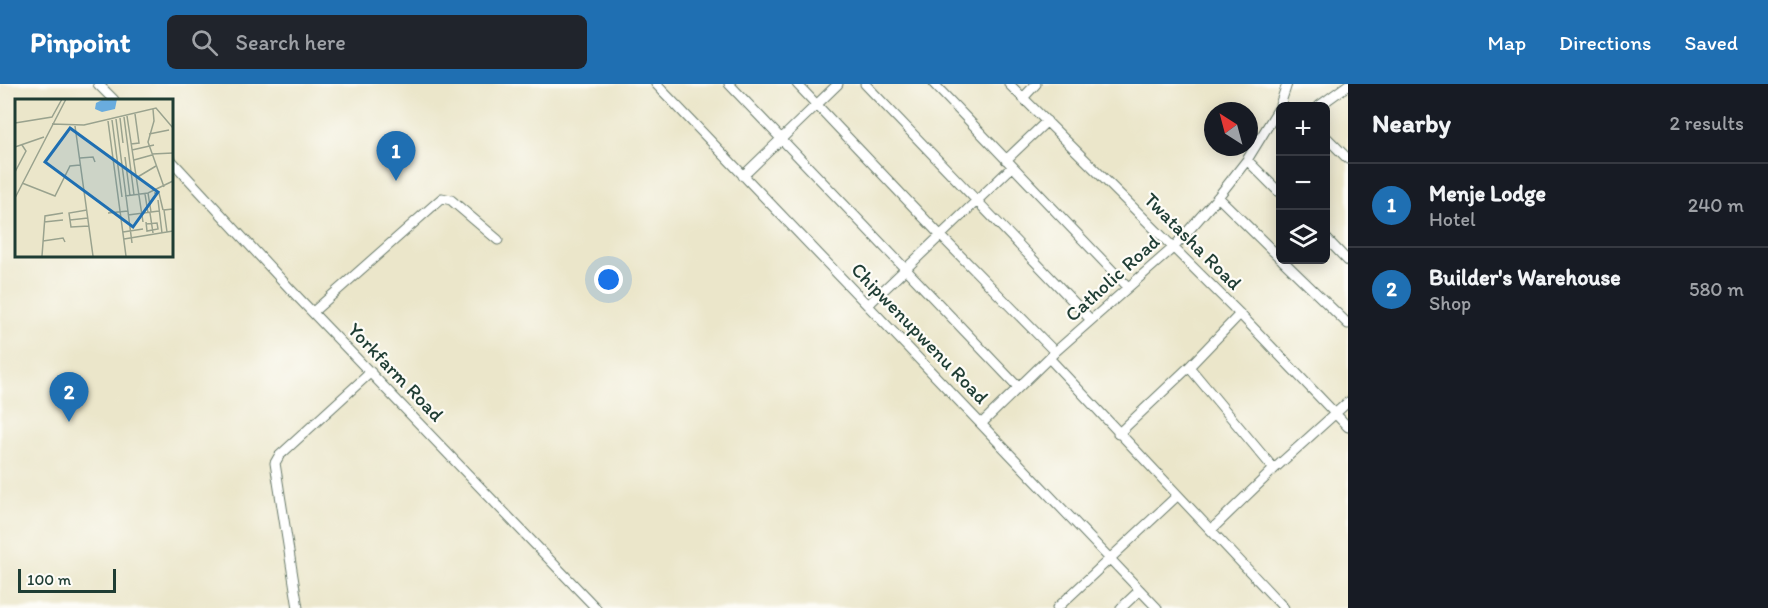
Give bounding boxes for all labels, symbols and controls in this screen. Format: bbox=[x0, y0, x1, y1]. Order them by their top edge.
search box bbox=[167, 15, 587, 69]
text: Pinpoint bbox=[30, 25, 131, 59]
icon: search bbox=[188, 26, 221, 59]
text: Search here bbox=[236, 29, 346, 56]
text: Map bbox=[1488, 30, 1526, 55]
text: Directions bbox=[1559, 30, 1651, 55]
text: Saved bbox=[1684, 30, 1738, 55]
inset map bbox=[15, 99, 172, 256]
north arrow bbox=[1204, 102, 1258, 156]
map controls bbox=[1276, 102, 1330, 264]
button: + bbox=[1276, 102, 1330, 156]
text: Nearby bbox=[1372, 107, 1451, 139]
text: 2 results bbox=[1670, 111, 1744, 135]
pin: 1 bbox=[376, 132, 416, 181]
button: − bbox=[1276, 156, 1330, 210]
text: Menje Lodge bbox=[1429, 180, 1546, 207]
street label: Twatasha Road bbox=[1139, 187, 1247, 295]
text: 1 bbox=[1387, 193, 1396, 217]
text: 240 m bbox=[1688, 193, 1744, 217]
text: Hotel bbox=[1429, 207, 1476, 231]
button: layers bbox=[1276, 210, 1330, 264]
street label: Catholic Road bbox=[1060, 229, 1164, 327]
street label: Chipwenupwenu Road bbox=[846, 257, 994, 409]
text: Builder's Warehouse bbox=[1429, 264, 1621, 291]
your location bbox=[594, 265, 623, 294]
text: 2 bbox=[1386, 277, 1397, 301]
text: 580 m bbox=[1689, 277, 1744, 301]
text: Shop bbox=[1429, 291, 1471, 315]
street label: Yorkfarm Road bbox=[343, 318, 449, 426]
pin: 2 bbox=[50, 372, 88, 422]
scale bar bbox=[18, 566, 116, 594]
text: 100 m bbox=[27, 570, 71, 589]

